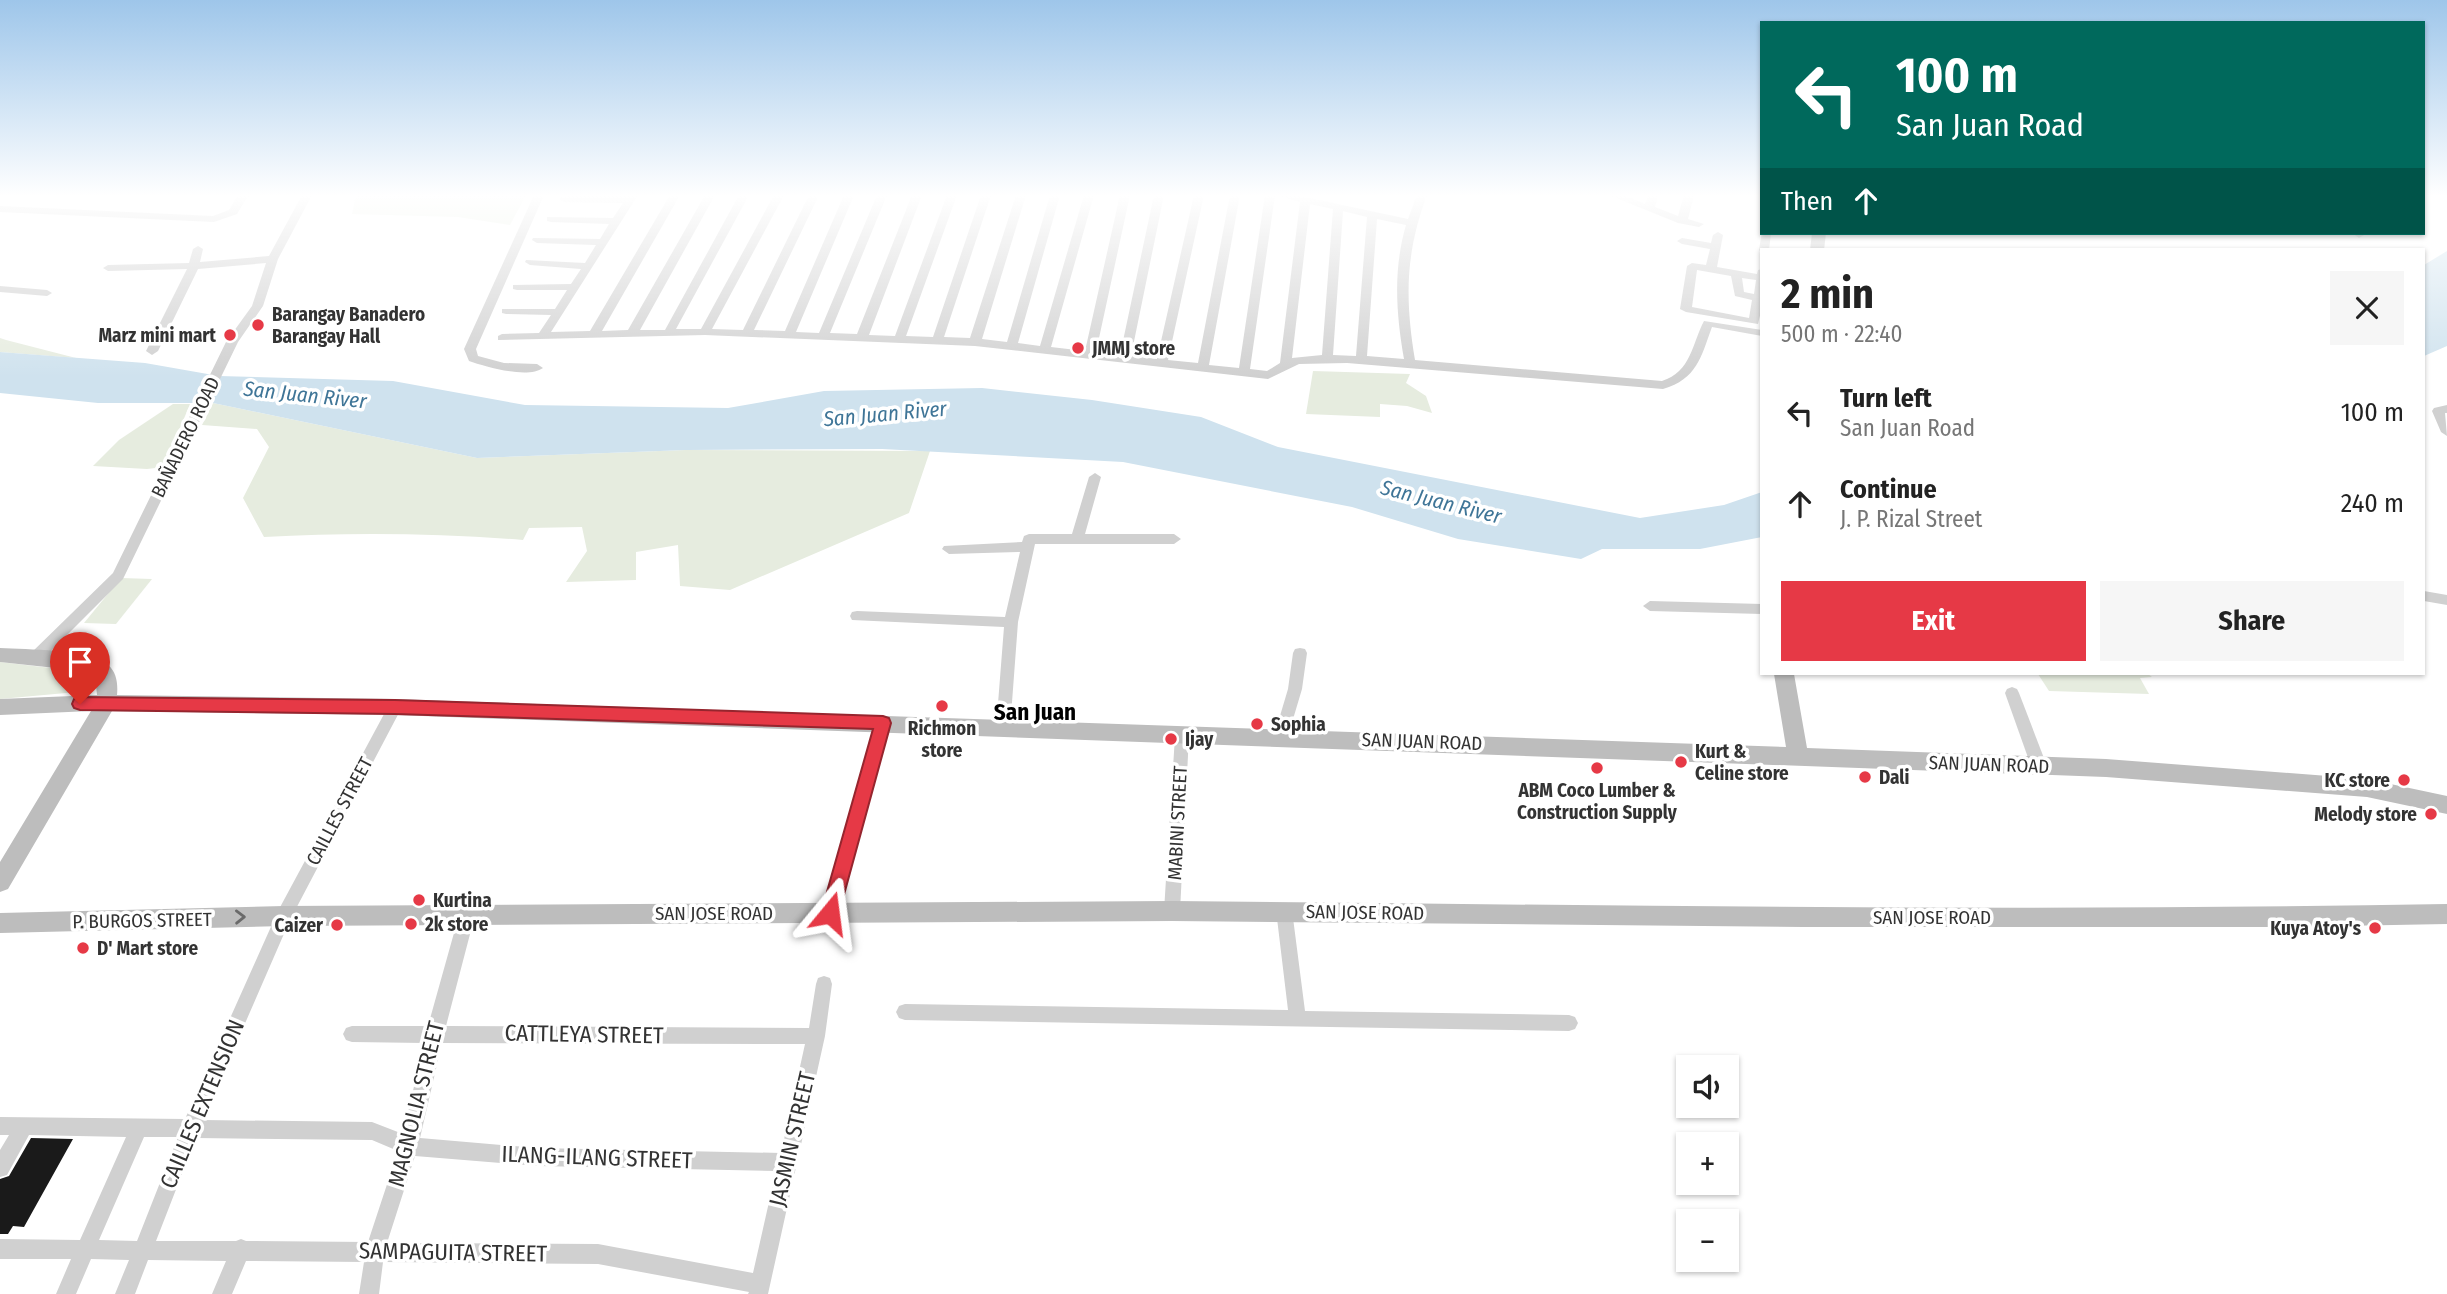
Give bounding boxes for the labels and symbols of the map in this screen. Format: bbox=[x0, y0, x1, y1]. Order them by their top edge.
place label: Barangay Banadero Barangay Hall bbox=[272, 303, 425, 348]
marker: Barangay Banadero Barangay Hall bbox=[250, 317, 266, 333]
place label: Marz mini mart bbox=[98, 324, 216, 347]
marker: Marz mini mart bbox=[222, 327, 238, 343]
place label: JMMJ store bbox=[1091, 337, 1175, 360]
marker: JMMJ store bbox=[1070, 340, 1086, 356]
street label: BAÑADERO ROAD bbox=[146, 373, 225, 501]
water label: San Juan River bbox=[241, 376, 368, 414]
water label: San Juan River bbox=[821, 396, 948, 432]
water label: San Juan River bbox=[1377, 474, 1505, 530]
pin bbox=[50, 632, 110, 704]
marker: Richmon store bbox=[934, 698, 950, 714]
district label: San Juan bbox=[994, 698, 1076, 726]
place label: Sophia bbox=[1271, 713, 1326, 736]
marker: Sophia bbox=[1249, 716, 1265, 732]
place label: Richmon store bbox=[908, 717, 976, 762]
place label: Ijay bbox=[1185, 728, 1214, 751]
street label: SAN JUAN ROAD bbox=[1361, 728, 1483, 755]
marker: Ijay bbox=[1163, 731, 1179, 747]
place label: Kurt & Celine store bbox=[1695, 740, 1789, 785]
street label: SAN JUAN ROAD bbox=[1928, 751, 2050, 778]
street label: CAILLES STREET bbox=[301, 753, 378, 869]
marker: Kurt & Celine store bbox=[1673, 754, 1689, 770]
marker: ABM Coco Lumber & Construction Supply bbox=[1589, 760, 1605, 776]
street label: MABINI STREET bbox=[1163, 765, 1192, 881]
place label: Dali bbox=[1879, 766, 1910, 789]
marker: Dali bbox=[1857, 769, 1873, 785]
place label: KC store bbox=[2325, 769, 2390, 792]
marker: KC store bbox=[2396, 772, 2412, 788]
place label: ABM Coco Lumber & Construction Supply bbox=[1517, 779, 1678, 824]
place label: Melody store bbox=[2314, 803, 2417, 826]
marker: Melody store bbox=[2423, 806, 2439, 822]
position arrow bbox=[793, 876, 867, 950]
place label: Kurtina bbox=[433, 889, 492, 912]
marker: Kurtina bbox=[411, 892, 427, 908]
street label: SAN JOSE ROAD bbox=[1306, 900, 1424, 925]
street label: SAN JOSE ROAD bbox=[655, 902, 773, 925]
street label: SAN JOSE ROAD bbox=[1873, 906, 1991, 929]
street label: P. BURGOS STREET bbox=[72, 908, 212, 933]
one-way arrow bbox=[234, 910, 245, 925]
place label: 2k store bbox=[424, 913, 489, 936]
place label: Caizer bbox=[275, 914, 324, 937]
marker: 2k store bbox=[403, 916, 419, 932]
marker: Caizer bbox=[329, 917, 345, 933]
place label: Kuya Atoy's bbox=[2270, 917, 2362, 940]
marker: Kuya Atoy's bbox=[2367, 920, 2383, 936]
place label: D' Mart store bbox=[97, 937, 198, 960]
marker: D' Mart store bbox=[75, 940, 91, 956]
street label: CAILLES EXTENSION bbox=[154, 1015, 250, 1193]
street label: MAGNOLIA STREET bbox=[382, 1018, 450, 1190]
street label: CATTLEYA STREET bbox=[504, 1019, 664, 1049]
street label: JASMIN STREET bbox=[763, 1068, 821, 1209]
street label: ILANG-ILANG STREET bbox=[501, 1140, 693, 1174]
street label: SAMPAGUITA STREET bbox=[359, 1236, 548, 1268]

